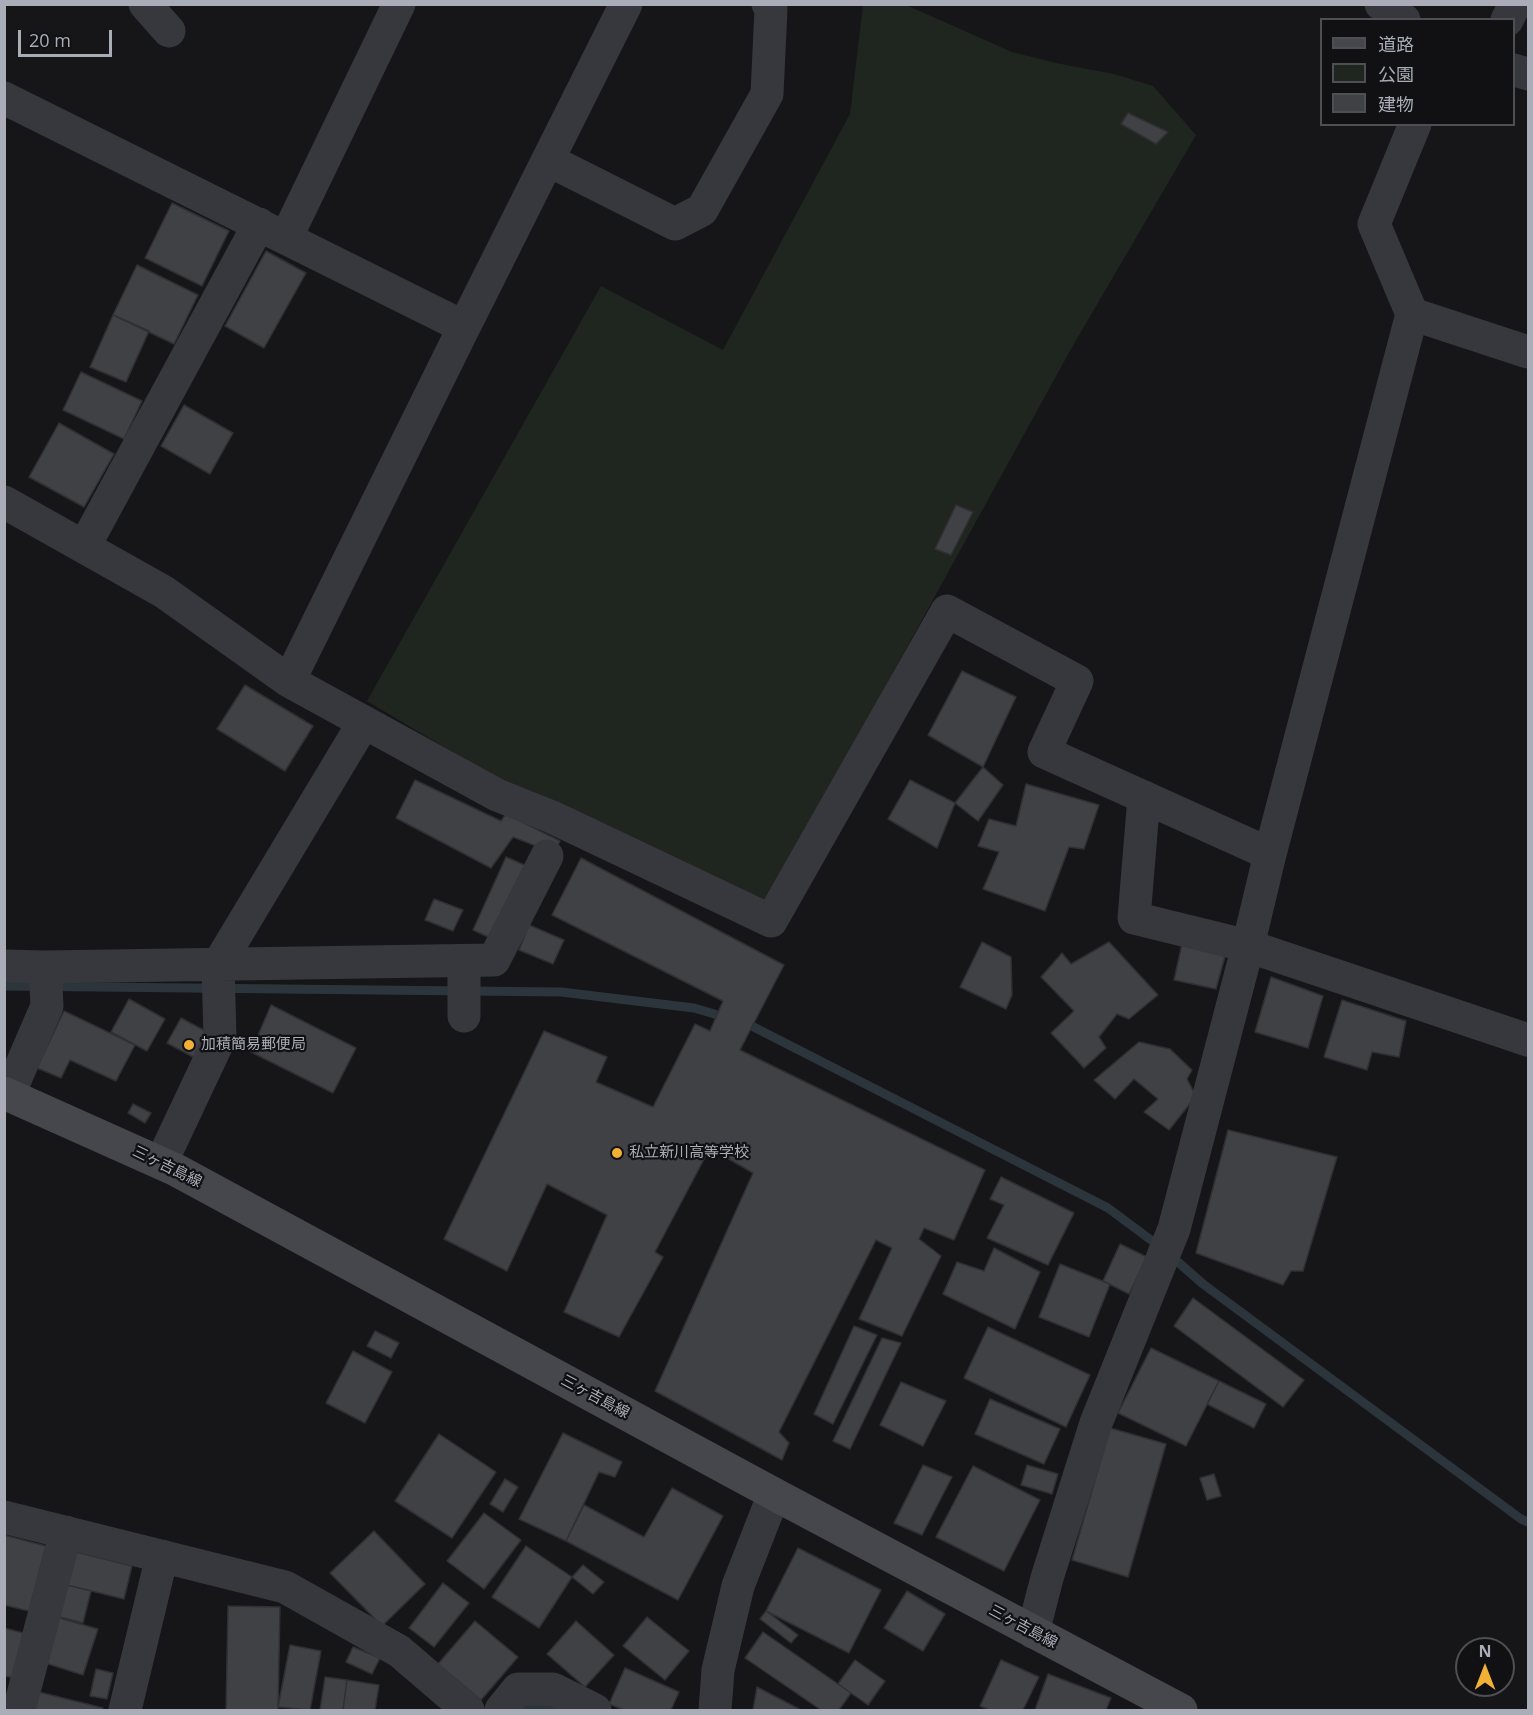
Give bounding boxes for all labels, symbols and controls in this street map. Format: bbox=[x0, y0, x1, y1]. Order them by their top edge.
scale bar bbox=[21, 18, 116, 56]
legend bbox=[1320, 18, 1515, 126]
text: 20 m bbox=[29, 28, 71, 52]
text: 道路 bbox=[1378, 32, 1414, 56]
text: 公園 bbox=[1378, 62, 1414, 86]
text: 建物 bbox=[1378, 92, 1414, 116]
place label: 加積簡易郵便局 bbox=[201, 1036, 306, 1054]
marker: 加積簡易郵便局 bbox=[182, 1038, 196, 1052]
street label: 三ヶ吉島線 bbox=[129, 1142, 205, 1192]
place label: 私立新川高等学校 bbox=[629, 1144, 749, 1162]
marker: 私立新川高等学校 bbox=[610, 1146, 624, 1160]
street label: 三ヶ吉島線 bbox=[558, 1371, 632, 1423]
street label: 三ヶ吉島線 bbox=[986, 1601, 1060, 1653]
north arrow bbox=[1455, 1637, 1515, 1697]
text: N bbox=[1478, 1640, 1492, 1662]

